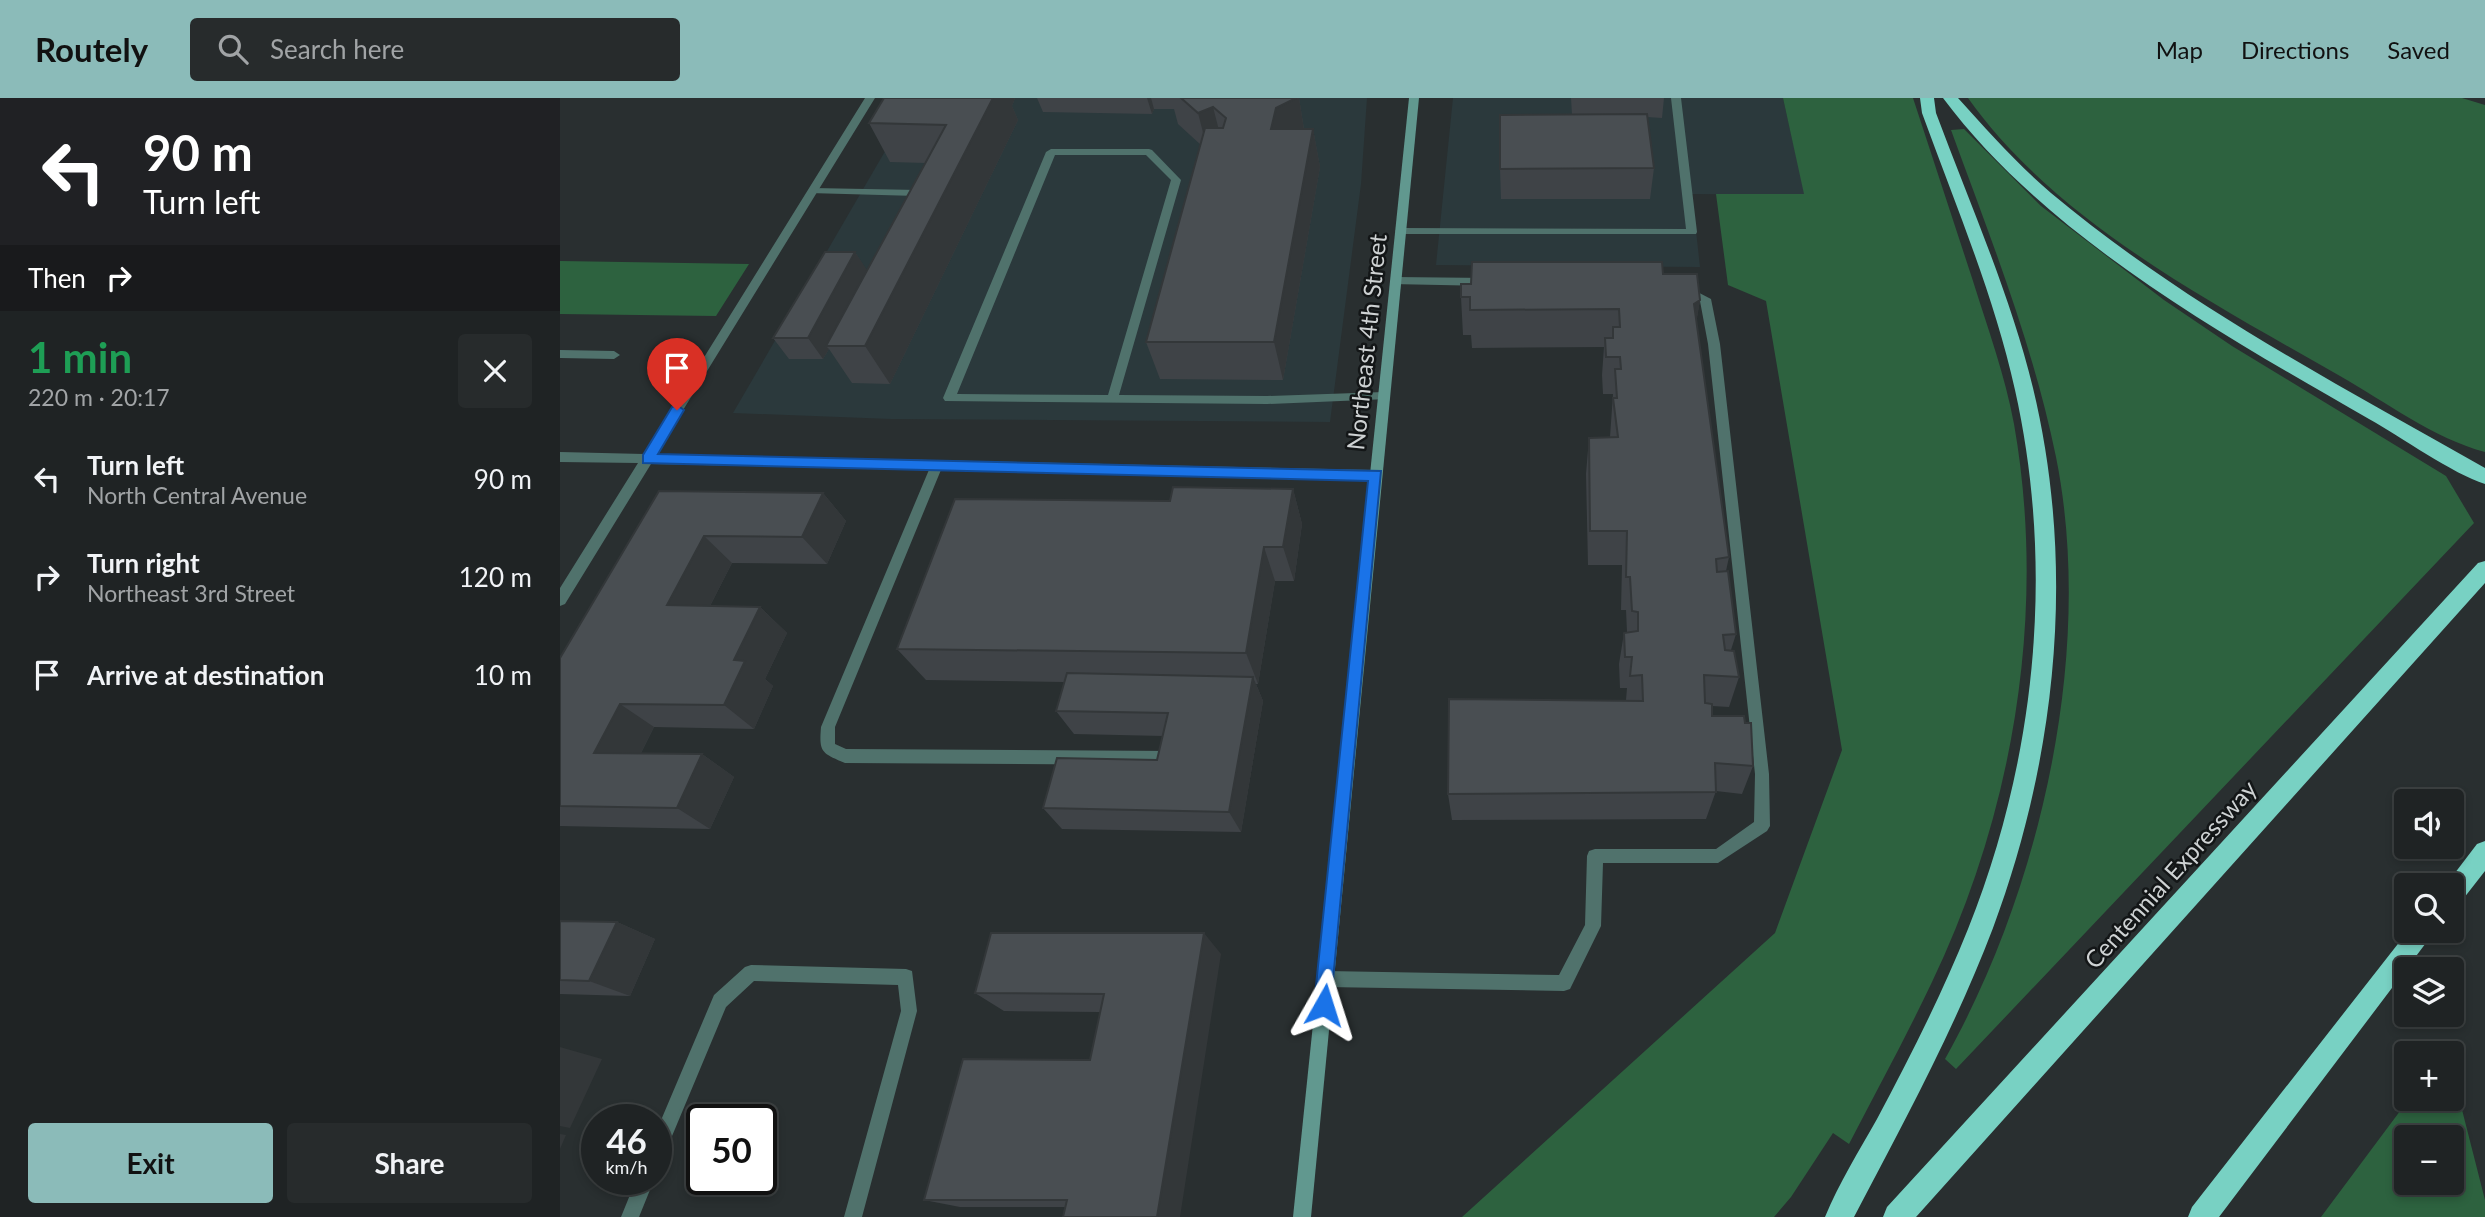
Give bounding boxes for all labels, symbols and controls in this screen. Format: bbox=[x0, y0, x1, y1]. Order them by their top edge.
search box bbox=[190, 18, 680, 81]
text: Routely bbox=[35, 29, 148, 69]
icon: search bbox=[214, 30, 252, 68]
text: Search here bbox=[270, 33, 404, 65]
text: Map bbox=[2156, 35, 2203, 64]
text: Directions bbox=[2241, 35, 2349, 64]
text: Saved bbox=[2387, 35, 2450, 64]
text: 90 m bbox=[143, 123, 253, 181]
icon: left bbox=[28, 126, 119, 217]
text: Turn left bbox=[143, 182, 260, 221]
street label: Northeast 4th Street bbox=[1340, 232, 1392, 452]
icon: right bbox=[100, 259, 138, 297]
text: Then bbox=[28, 262, 86, 294]
text: 1 min bbox=[28, 332, 132, 382]
button: close bbox=[458, 334, 532, 408]
pin bbox=[647, 338, 707, 410]
icon: arrive bbox=[658, 349, 696, 387]
text: 220 m · 20:17 bbox=[28, 383, 170, 411]
text: Turn left bbox=[87, 449, 184, 481]
icon: left bbox=[28, 460, 66, 498]
text: 90 m bbox=[474, 463, 532, 495]
text: North Central Avenue bbox=[87, 481, 307, 509]
text: Turn right bbox=[87, 547, 200, 579]
icon: right bbox=[28, 558, 66, 596]
text: 120 m bbox=[459, 561, 532, 593]
text: Northeast 3rd Street bbox=[87, 579, 295, 607]
icon: arrive bbox=[28, 656, 66, 694]
text: Arrive at destination bbox=[87, 659, 324, 691]
text: 10 m bbox=[474, 659, 532, 691]
street label: Centennial Expressway bbox=[2078, 774, 2262, 974]
map controls bbox=[2394, 789, 2464, 1195]
button: sound bbox=[2394, 789, 2464, 859]
button: search bbox=[2394, 873, 2464, 943]
button: layers bbox=[2394, 957, 2464, 1027]
position arrow bbox=[1287, 968, 1361, 1042]
button: + bbox=[2394, 1041, 2464, 1111]
speed limit sign: 50 bbox=[686, 1104, 777, 1195]
text: 46 bbox=[606, 1119, 647, 1161]
button: Exit bbox=[28, 1123, 273, 1203]
button: Share bbox=[287, 1123, 532, 1203]
button: − bbox=[2394, 1125, 2464, 1195]
text: km/h bbox=[605, 1156, 648, 1178]

